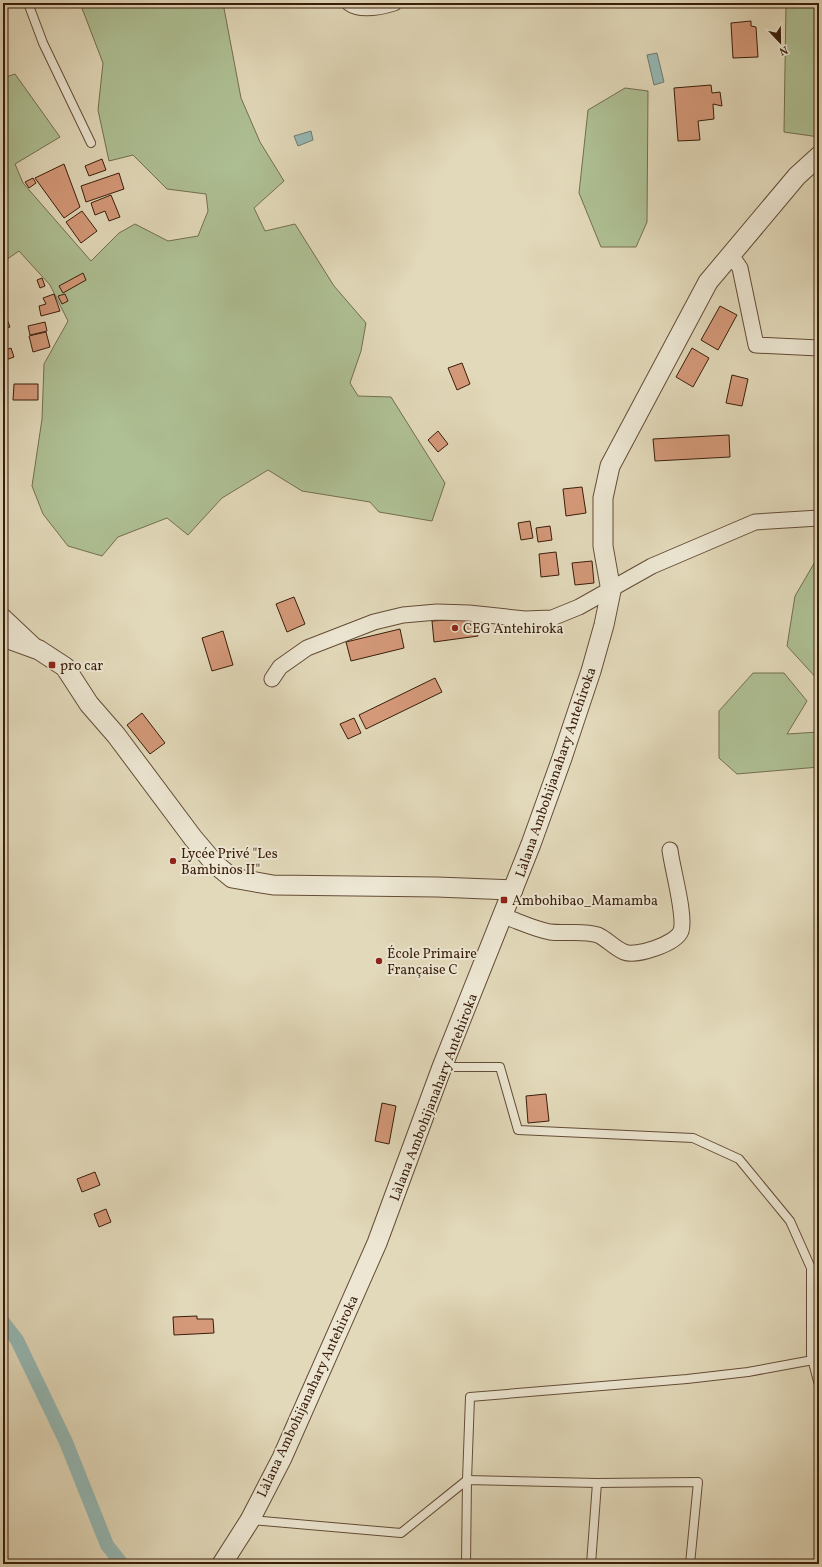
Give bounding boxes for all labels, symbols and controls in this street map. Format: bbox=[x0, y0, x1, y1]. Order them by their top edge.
north arrow bbox=[760, 22, 800, 62]
text: N bbox=[777, 41, 790, 58]
place label: CEG Antehiroka bbox=[463, 620, 564, 639]
marker: CEG Antehiroka bbox=[450, 623, 460, 633]
place label: pro car bbox=[60, 657, 103, 676]
marker: pro car bbox=[47, 660, 57, 670]
street label: Làlana Ambohijanahary Antehiroka bbox=[511, 665, 601, 880]
place label: Lycée Privé "Les Bambinos II" bbox=[181, 845, 278, 880]
marker: Lycée Privé "Les Bambinos II" bbox=[168, 856, 178, 866]
place label: Ambohibao_Mamamba bbox=[512, 892, 658, 911]
marker: Ambohibao_Mamamba bbox=[499, 895, 509, 905]
place label: École Primaire Française C bbox=[387, 945, 477, 980]
marker: École Primaire Française C bbox=[374, 956, 384, 966]
street label: Làlana Ambohijanahary Antehiroka bbox=[386, 991, 483, 1204]
street label: Làlana Ambohijanahary Antehiroka bbox=[253, 1292, 364, 1501]

